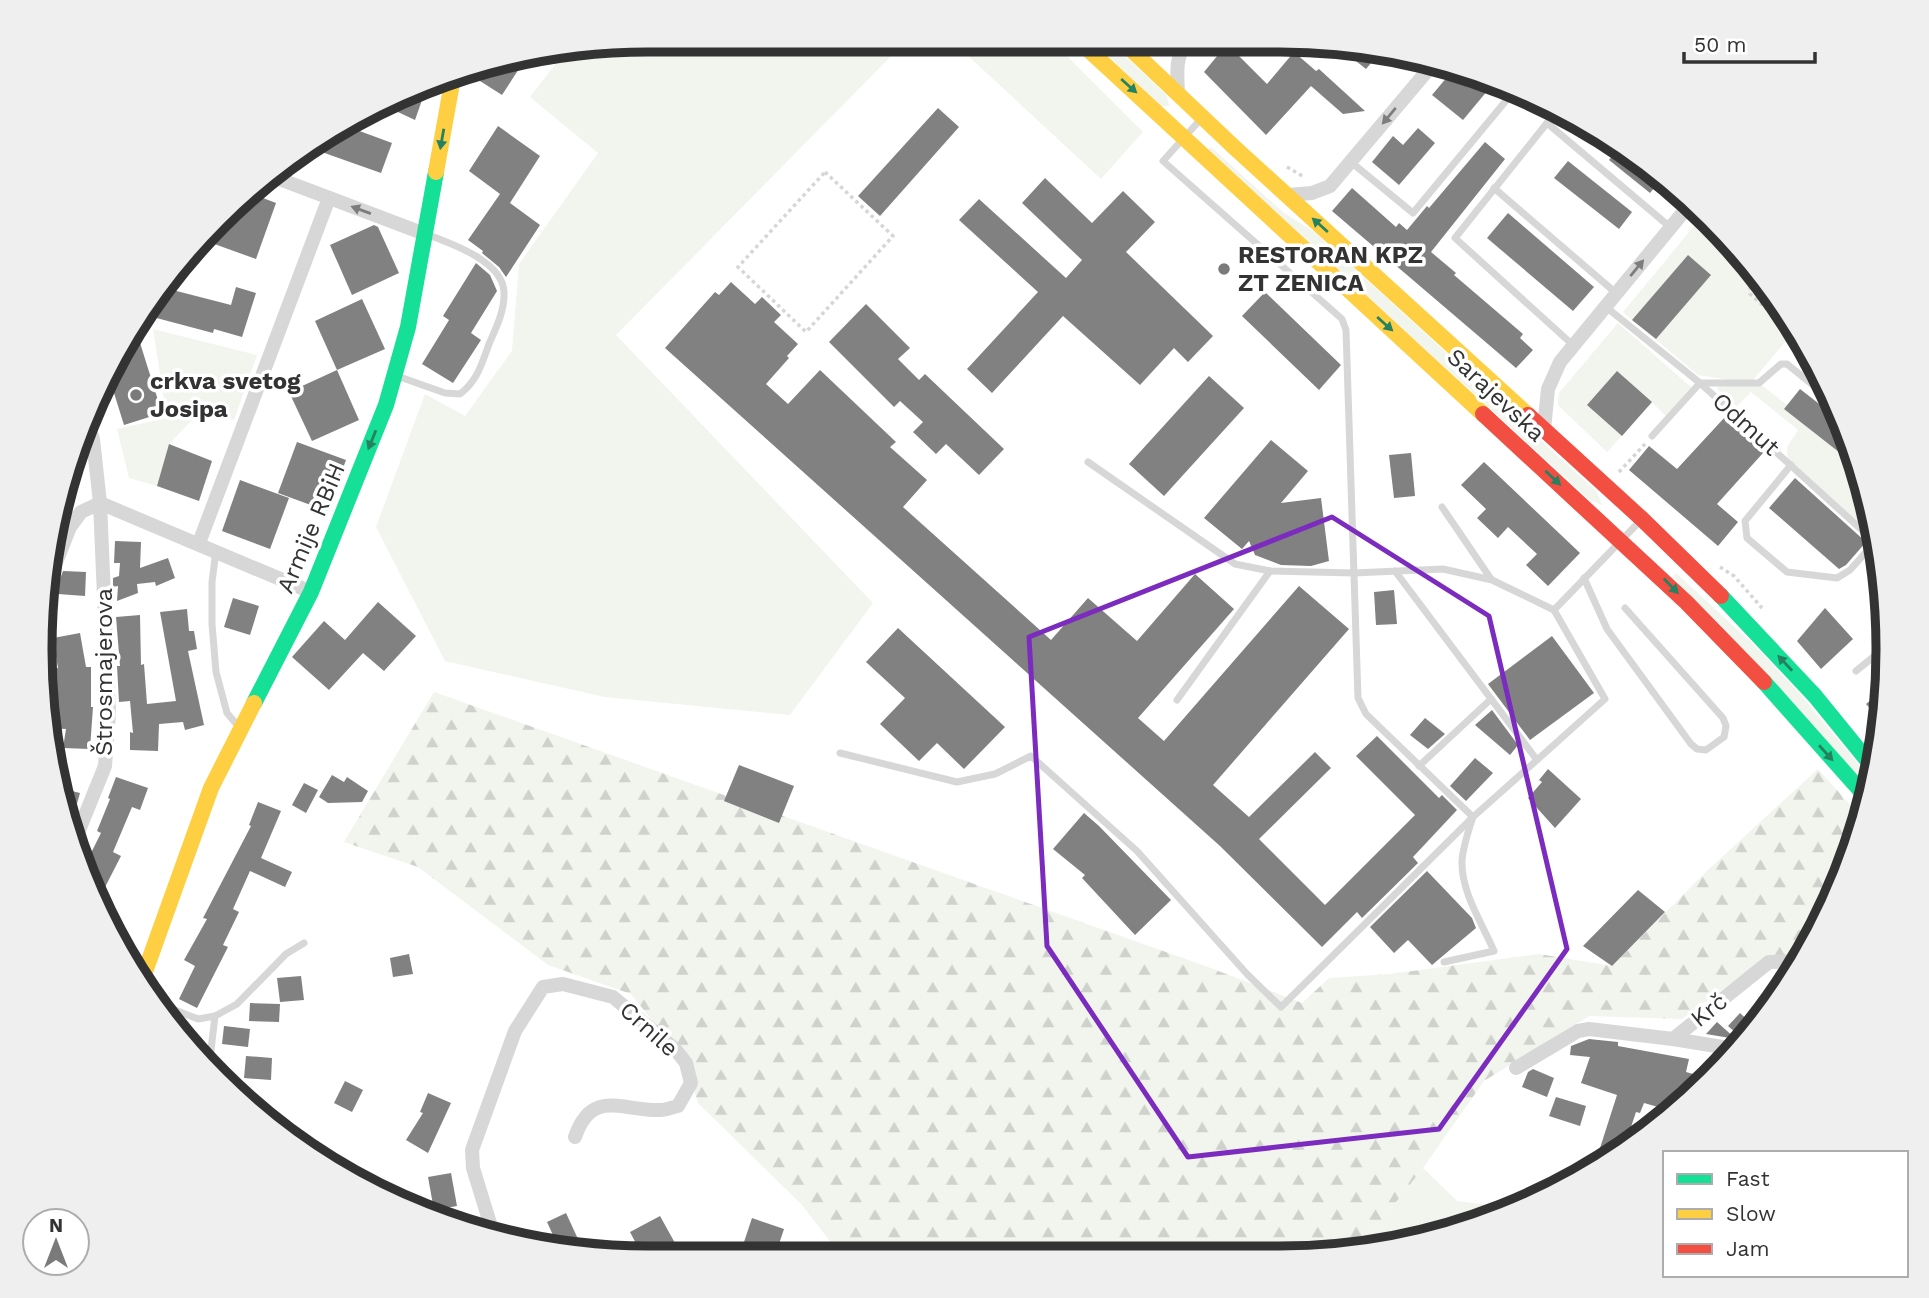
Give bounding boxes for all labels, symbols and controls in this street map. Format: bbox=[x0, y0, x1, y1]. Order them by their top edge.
scale bar bbox=[1684, 21, 1815, 65]
text: 50 m bbox=[1694, 32, 1746, 57]
one-way arrow bbox=[1120, 78, 1138, 94]
one-way arrow bbox=[1381, 107, 1397, 125]
one-way arrow bbox=[436, 129, 447, 151]
one-way arrow bbox=[351, 204, 372, 215]
one-way arrow bbox=[1311, 217, 1329, 233]
place label: RESTORAN KPZ ZT ZENICA bbox=[1238, 241, 1423, 297]
one-way arrow bbox=[1629, 260, 1644, 277]
marker: RESTORAN KPZ ZT ZENICA bbox=[1216, 261, 1232, 277]
one-way arrow bbox=[1376, 316, 1393, 332]
street label: Sarajevska bbox=[1441, 343, 1551, 447]
place label: crkva svetog Josipa bbox=[150, 367, 301, 423]
marker: crkva svetog Josipa bbox=[128, 387, 144, 403]
street label: Odmut bbox=[1707, 387, 1785, 461]
one-way arrow bbox=[367, 429, 378, 450]
street label: Armije RBiH bbox=[271, 459, 351, 597]
one-way arrow bbox=[1544, 470, 1561, 486]
one-way arrow bbox=[1663, 578, 1680, 595]
street label: Štrosmajerova bbox=[90, 588, 118, 756]
one-way arrow bbox=[1777, 655, 1793, 672]
one-way arrow bbox=[1818, 744, 1834, 761]
street label: Krč bbox=[1685, 987, 1733, 1033]
street label: Crnile bbox=[614, 996, 684, 1062]
legend bbox=[1663, 1151, 1908, 1277]
text: Fast bbox=[1726, 1166, 1770, 1191]
text: Slow bbox=[1726, 1201, 1776, 1226]
north arrow bbox=[21, 1207, 91, 1277]
text: N bbox=[49, 1214, 63, 1237]
text: Jam bbox=[1726, 1236, 1769, 1261]

